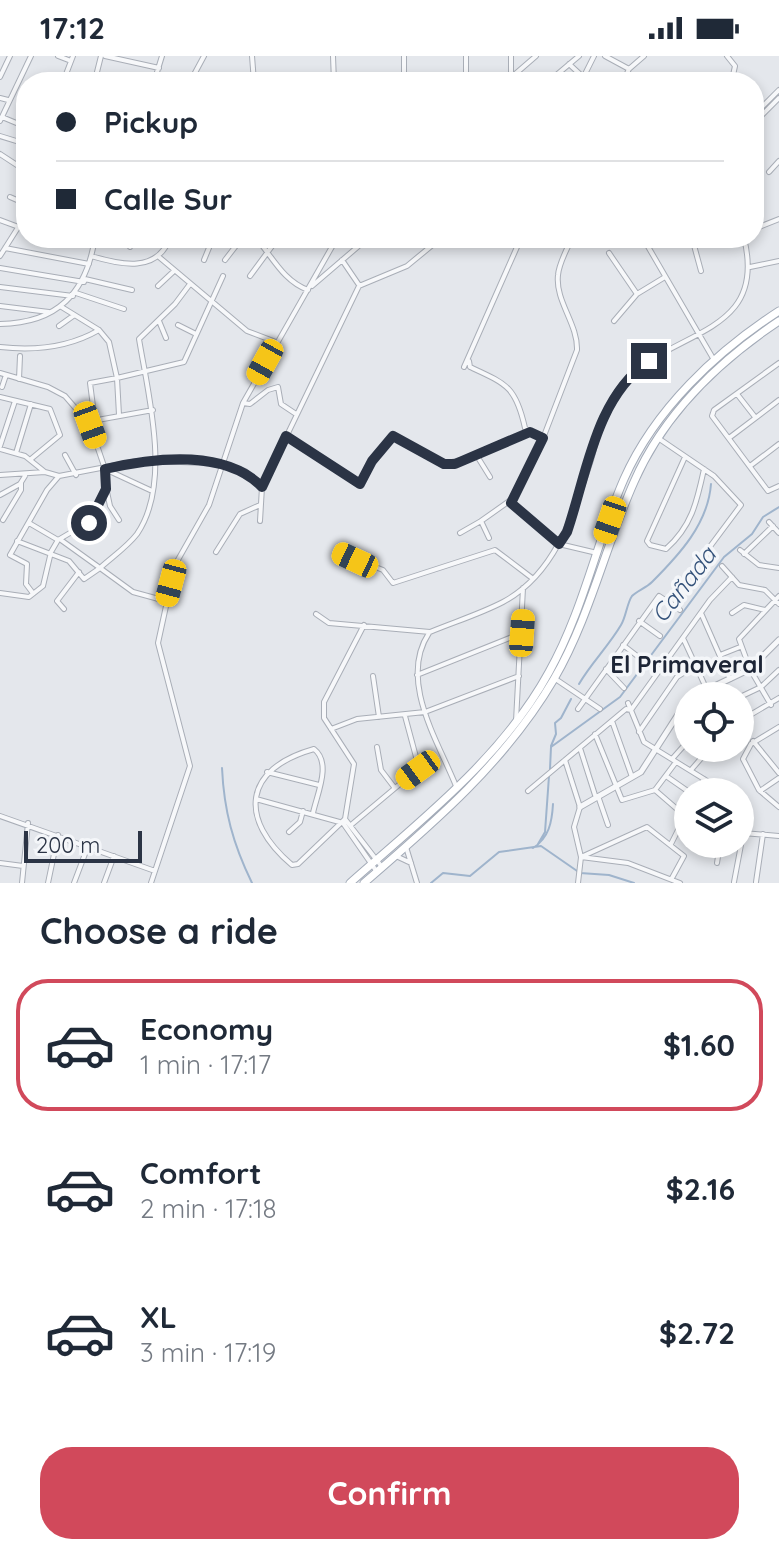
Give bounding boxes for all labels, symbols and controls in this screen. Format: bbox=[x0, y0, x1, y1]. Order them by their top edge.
text: 17:12 bbox=[40, 9, 105, 47]
text: Pickup bbox=[104, 103, 198, 141]
text: Calle Sur bbox=[104, 180, 232, 218]
car bbox=[243, 335, 287, 389]
route end bbox=[631, 343, 667, 379]
car bbox=[71, 398, 109, 452]
car bbox=[591, 493, 629, 547]
route start bbox=[71, 505, 107, 541]
car bbox=[328, 539, 382, 581]
water label: Cañada bbox=[644, 539, 723, 628]
car bbox=[153, 557, 189, 609]
car bbox=[508, 608, 536, 658]
district label: El Primaveral bbox=[610, 649, 764, 679]
map controls bbox=[674, 682, 754, 858]
button: locate bbox=[674, 682, 754, 762]
car bbox=[392, 746, 444, 794]
button: layers bbox=[674, 778, 754, 858]
scale bar bbox=[24, 827, 142, 863]
text: 200 m bbox=[36, 831, 100, 859]
text: Choose a ride bbox=[40, 908, 278, 953]
icon: car bbox=[44, 1009, 116, 1081]
text: Economy bbox=[140, 1010, 273, 1048]
text: $1.60 bbox=[663, 1026, 735, 1064]
text: 1 min · 17:17 bbox=[140, 1048, 271, 1081]
icon: car bbox=[44, 1153, 116, 1225]
text: Comfort bbox=[140, 1154, 261, 1192]
text: $2.16 bbox=[666, 1170, 735, 1208]
text: 2 min · 17:18 bbox=[140, 1192, 277, 1225]
icon: car bbox=[44, 1297, 116, 1369]
text: XL bbox=[140, 1298, 177, 1336]
text: $2.72 bbox=[659, 1314, 735, 1352]
text: 3 min · 17:19 bbox=[140, 1336, 276, 1369]
button: Confirm bbox=[40, 1447, 739, 1539]

